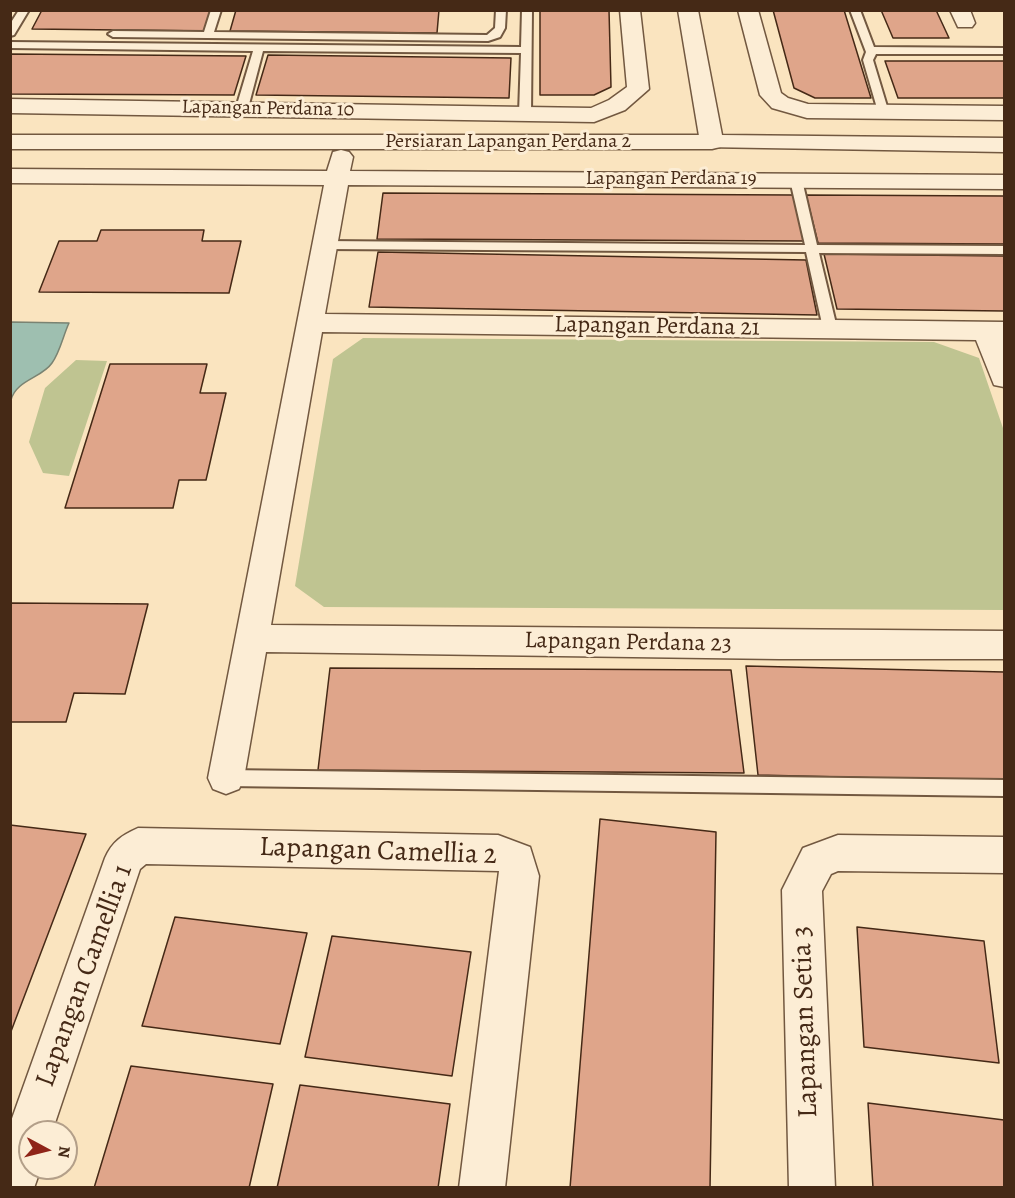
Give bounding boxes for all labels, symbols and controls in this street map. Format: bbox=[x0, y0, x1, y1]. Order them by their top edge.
street label: Lapangan Perdana 10 bbox=[181, 95, 355, 123]
street label: Persiaran Lapangan Perdana 2 bbox=[385, 130, 631, 154]
street label: Lapangan Perdana 19 bbox=[585, 167, 757, 191]
street label: Lapangan Perdana 21 bbox=[554, 311, 760, 343]
street label: Lapangan Perdana 23 bbox=[524, 627, 732, 659]
street label: Lapangan Camellia 2 bbox=[259, 831, 497, 873]
street label: Lapangan Camellia 1 bbox=[29, 860, 141, 1092]
street label: Lapangan Setia 3 bbox=[786, 925, 826, 1119]
north arrow bbox=[18, 1120, 78, 1180]
text: N bbox=[52, 1145, 76, 1159]

